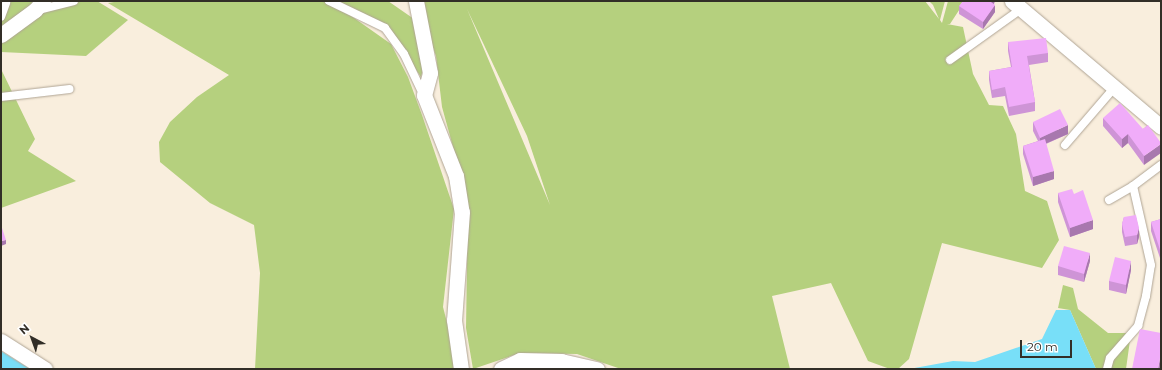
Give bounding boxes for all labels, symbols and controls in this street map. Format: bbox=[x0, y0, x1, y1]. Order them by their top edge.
north arrow bbox=[12, 318, 52, 358]
text: N bbox=[16, 321, 32, 337]
scale bar bbox=[1022, 332, 1074, 358]
text: 20 m bbox=[1027, 339, 1058, 354]

